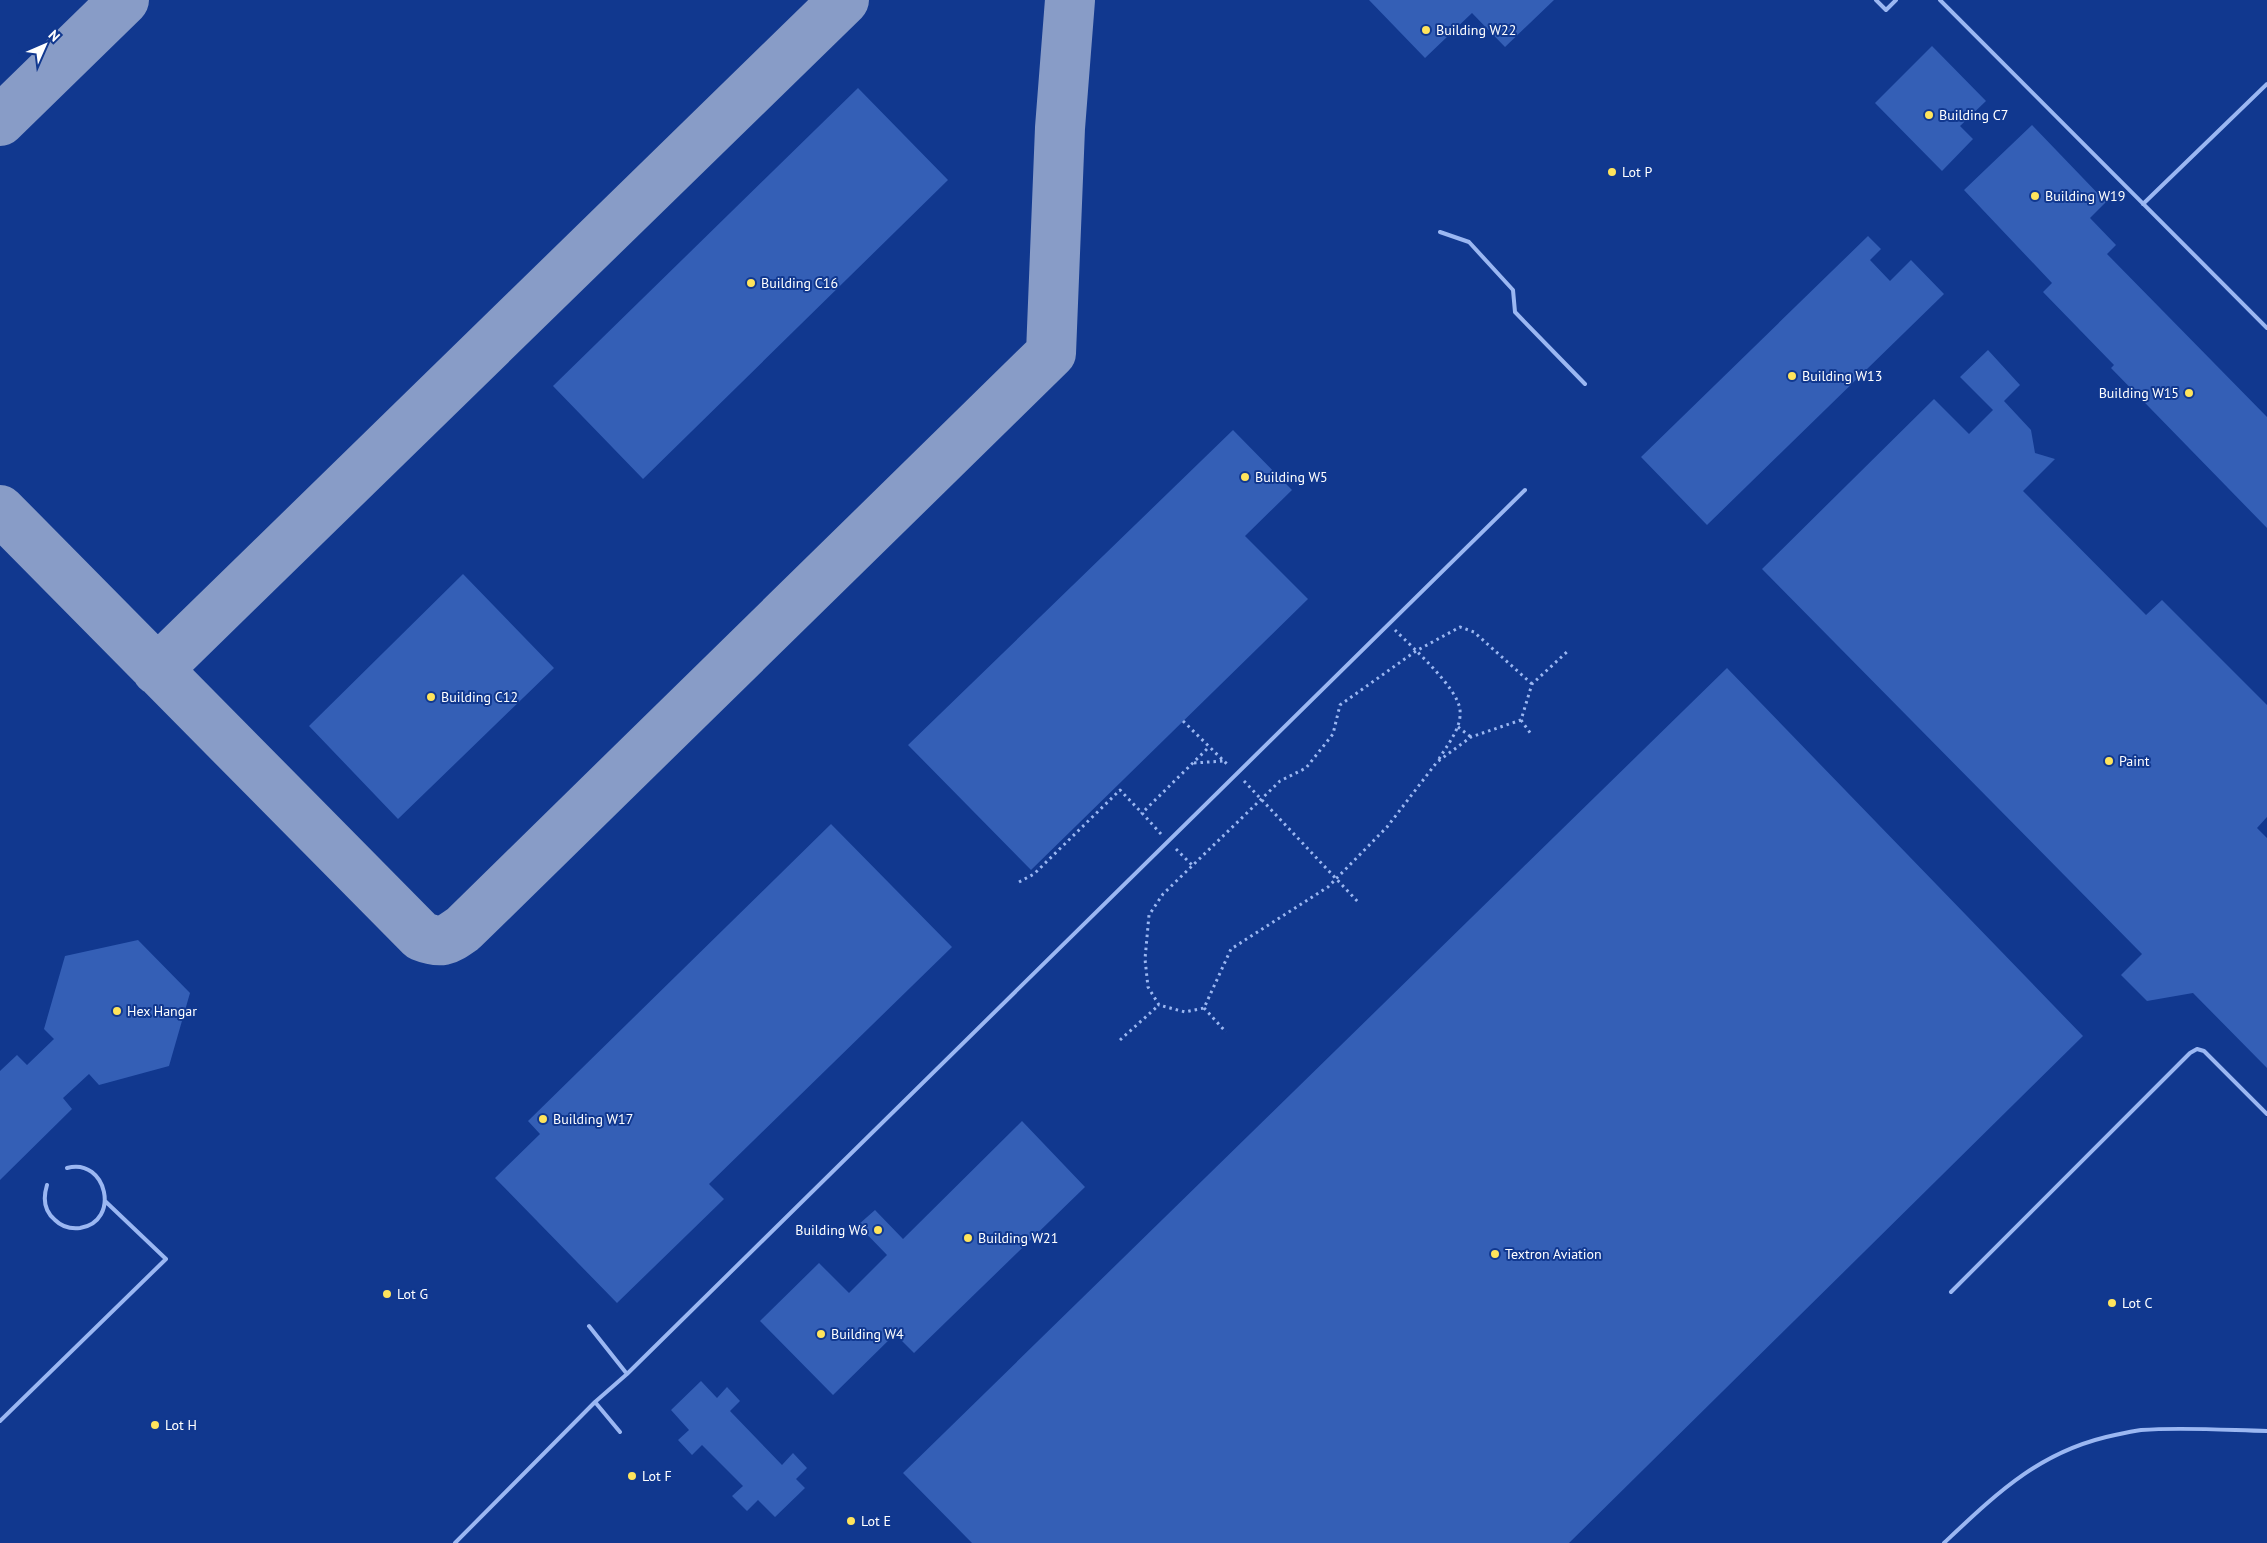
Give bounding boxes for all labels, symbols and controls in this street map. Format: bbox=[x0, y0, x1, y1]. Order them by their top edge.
north arrow bbox=[20, 20, 70, 70]
place label: Building W22 bbox=[1436, 21, 1516, 39]
marker: Building W22 bbox=[1420, 24, 1432, 36]
text: N bbox=[45, 26, 64, 45]
place label: Building C7 bbox=[1939, 106, 2008, 124]
marker: Building C7 bbox=[1923, 109, 1935, 121]
place label: Lot P bbox=[1622, 163, 1652, 181]
marker: Lot P bbox=[1606, 166, 1618, 178]
place label: Building W19 bbox=[2045, 187, 2125, 205]
marker: Building W19 bbox=[2029, 190, 2041, 202]
place label: Building C16 bbox=[761, 274, 838, 292]
marker: Building C16 bbox=[745, 277, 757, 289]
place label: Building W13 bbox=[1802, 367, 1882, 385]
marker: Building W13 bbox=[1786, 370, 1798, 382]
place label: Building W15 bbox=[2099, 384, 2179, 402]
marker: Building W15 bbox=[2183, 387, 2195, 399]
place label: Building W5 bbox=[1255, 468, 1328, 486]
marker: Building W5 bbox=[1239, 471, 1251, 483]
place label: Building C12 bbox=[441, 688, 518, 706]
marker: Building C12 bbox=[425, 691, 437, 703]
place label: Paint bbox=[2119, 752, 2150, 770]
marker: Paint bbox=[2103, 755, 2115, 767]
place label: Hex Hangar bbox=[127, 1002, 197, 1020]
marker: Hex Hangar bbox=[111, 1005, 123, 1017]
place label: Building W17 bbox=[553, 1110, 633, 1128]
marker: Building W17 bbox=[537, 1113, 549, 1125]
place label: Building W6 bbox=[795, 1221, 868, 1239]
marker: Building W6 bbox=[872, 1224, 884, 1236]
place label: Building W21 bbox=[978, 1229, 1058, 1247]
marker: Building W21 bbox=[962, 1232, 974, 1244]
place label: Textron Aviation bbox=[1505, 1245, 1602, 1263]
marker: Textron Aviation bbox=[1489, 1248, 1501, 1260]
place label: Lot G bbox=[397, 1285, 428, 1303]
marker: Lot G bbox=[381, 1288, 393, 1300]
place label: Lot C bbox=[2122, 1294, 2152, 1312]
marker: Lot C bbox=[2106, 1297, 2118, 1309]
place label: Building W4 bbox=[831, 1325, 904, 1343]
marker: Building W4 bbox=[815, 1328, 827, 1340]
place label: Lot H bbox=[165, 1416, 197, 1434]
marker: Lot H bbox=[149, 1419, 161, 1431]
place label: Lot F bbox=[642, 1467, 672, 1485]
marker: Lot F bbox=[626, 1470, 638, 1482]
place label: Lot E bbox=[861, 1512, 891, 1530]
marker: Lot E bbox=[845, 1515, 857, 1527]

